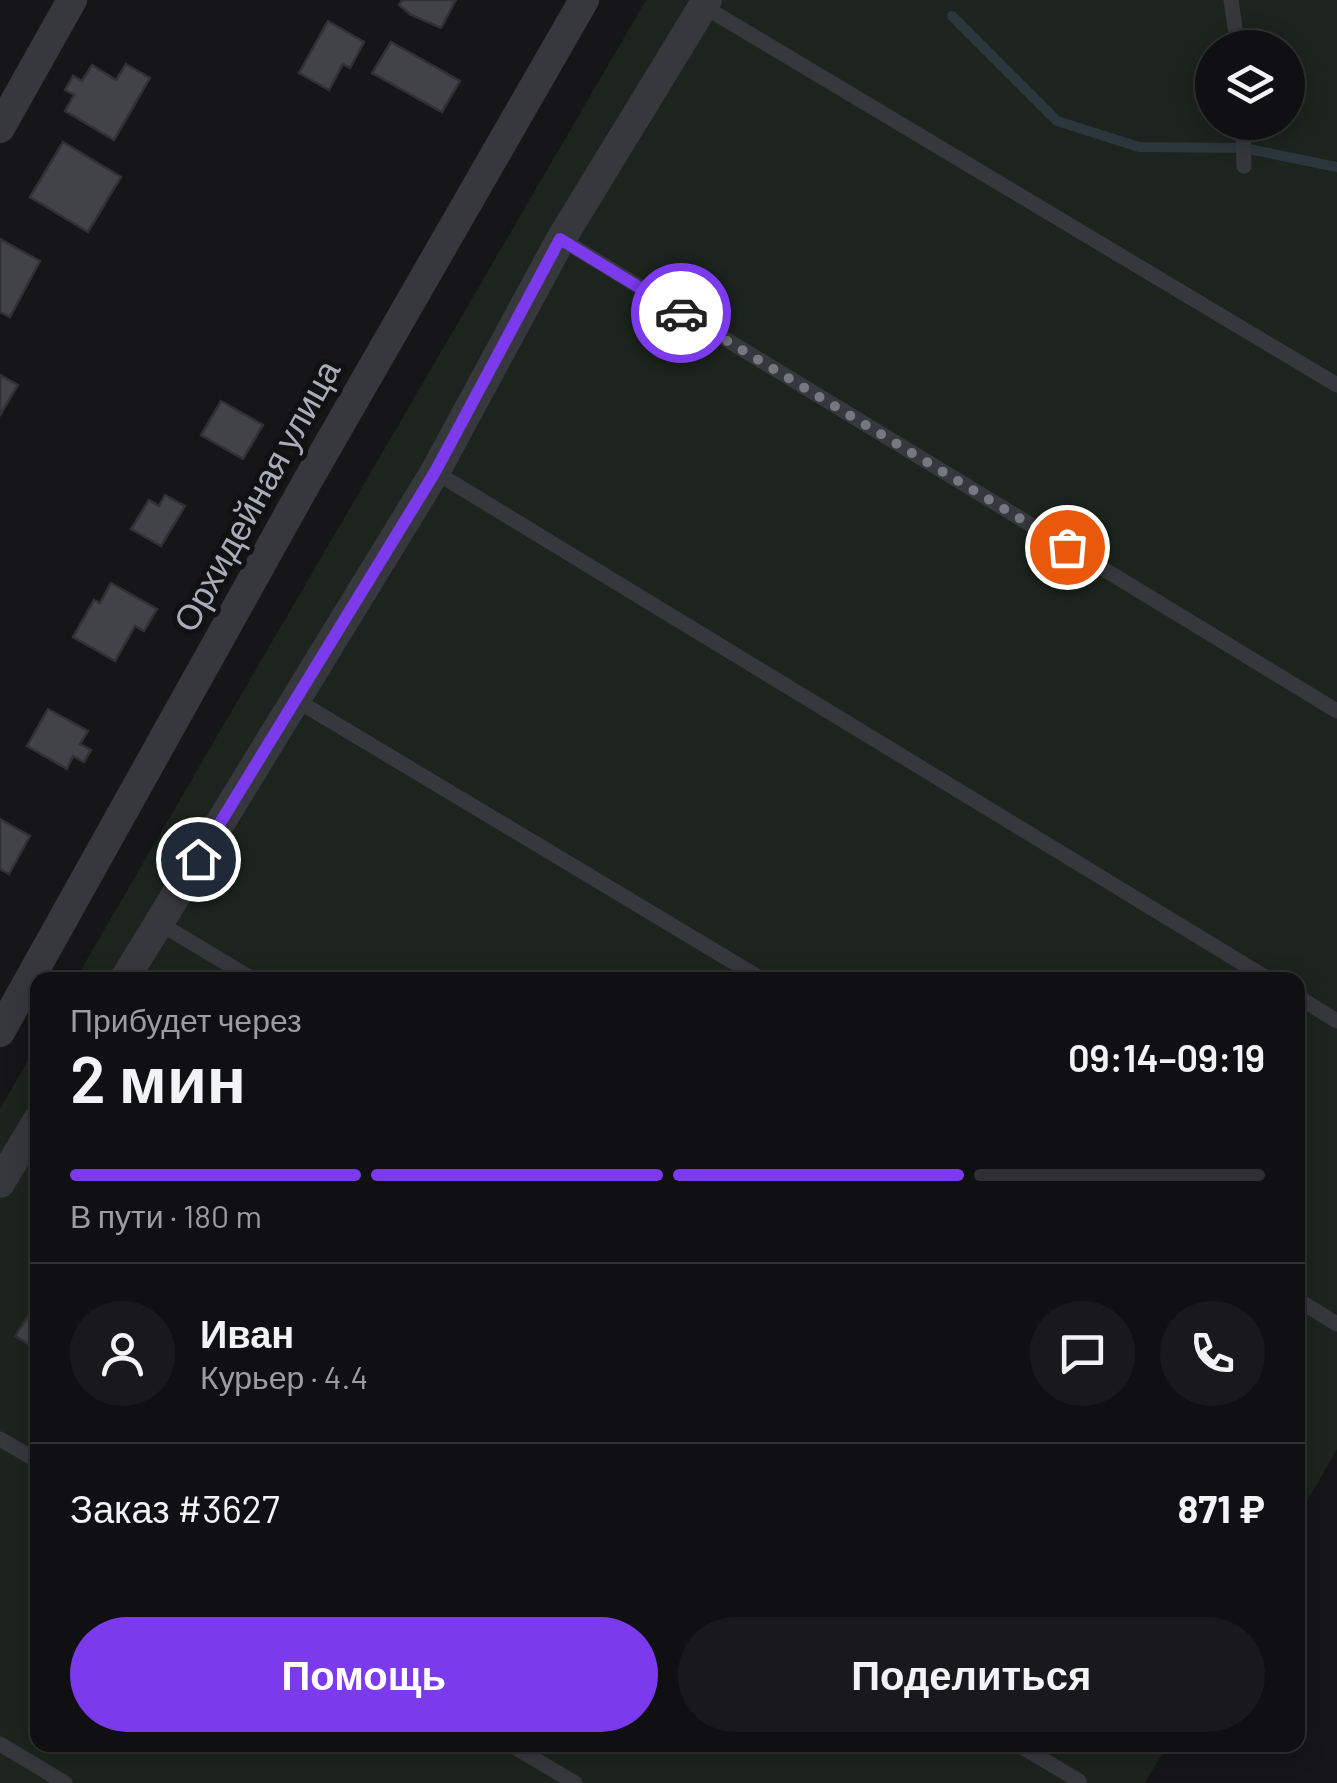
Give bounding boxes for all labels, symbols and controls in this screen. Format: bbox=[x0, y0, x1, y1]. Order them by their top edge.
map controls bbox=[1195, 30, 1305, 140]
button: layers bbox=[1195, 30, 1305, 140]
courier bbox=[631, 263, 731, 363]
icon: car bbox=[654, 286, 709, 341]
street label: Орхидейная улица bbox=[163, 352, 348, 638]
pin bbox=[1025, 505, 1110, 590]
icon: bag bbox=[1040, 520, 1095, 575]
pin bbox=[156, 817, 241, 902]
icon: home bbox=[171, 832, 226, 887]
text: Прибудет через bbox=[70, 1000, 302, 1038]
text: 09:14–09:19 bbox=[1068, 1034, 1265, 1080]
text: 2 мин bbox=[70, 1038, 246, 1116]
text: В пути · 180 m bbox=[70, 1196, 262, 1234]
button: person bbox=[70, 1301, 175, 1406]
button: chat bbox=[1030, 1301, 1135, 1406]
button: phone bbox=[1160, 1301, 1265, 1406]
text: Иван bbox=[200, 1310, 294, 1356]
text: Курьер · 4.4 bbox=[200, 1357, 368, 1395]
text: Заказ #3627 bbox=[70, 1485, 280, 1531]
text: 871 ₽ bbox=[1178, 1485, 1265, 1531]
button: Помощь bbox=[70, 1617, 658, 1732]
button: Поделиться bbox=[678, 1617, 1265, 1732]

